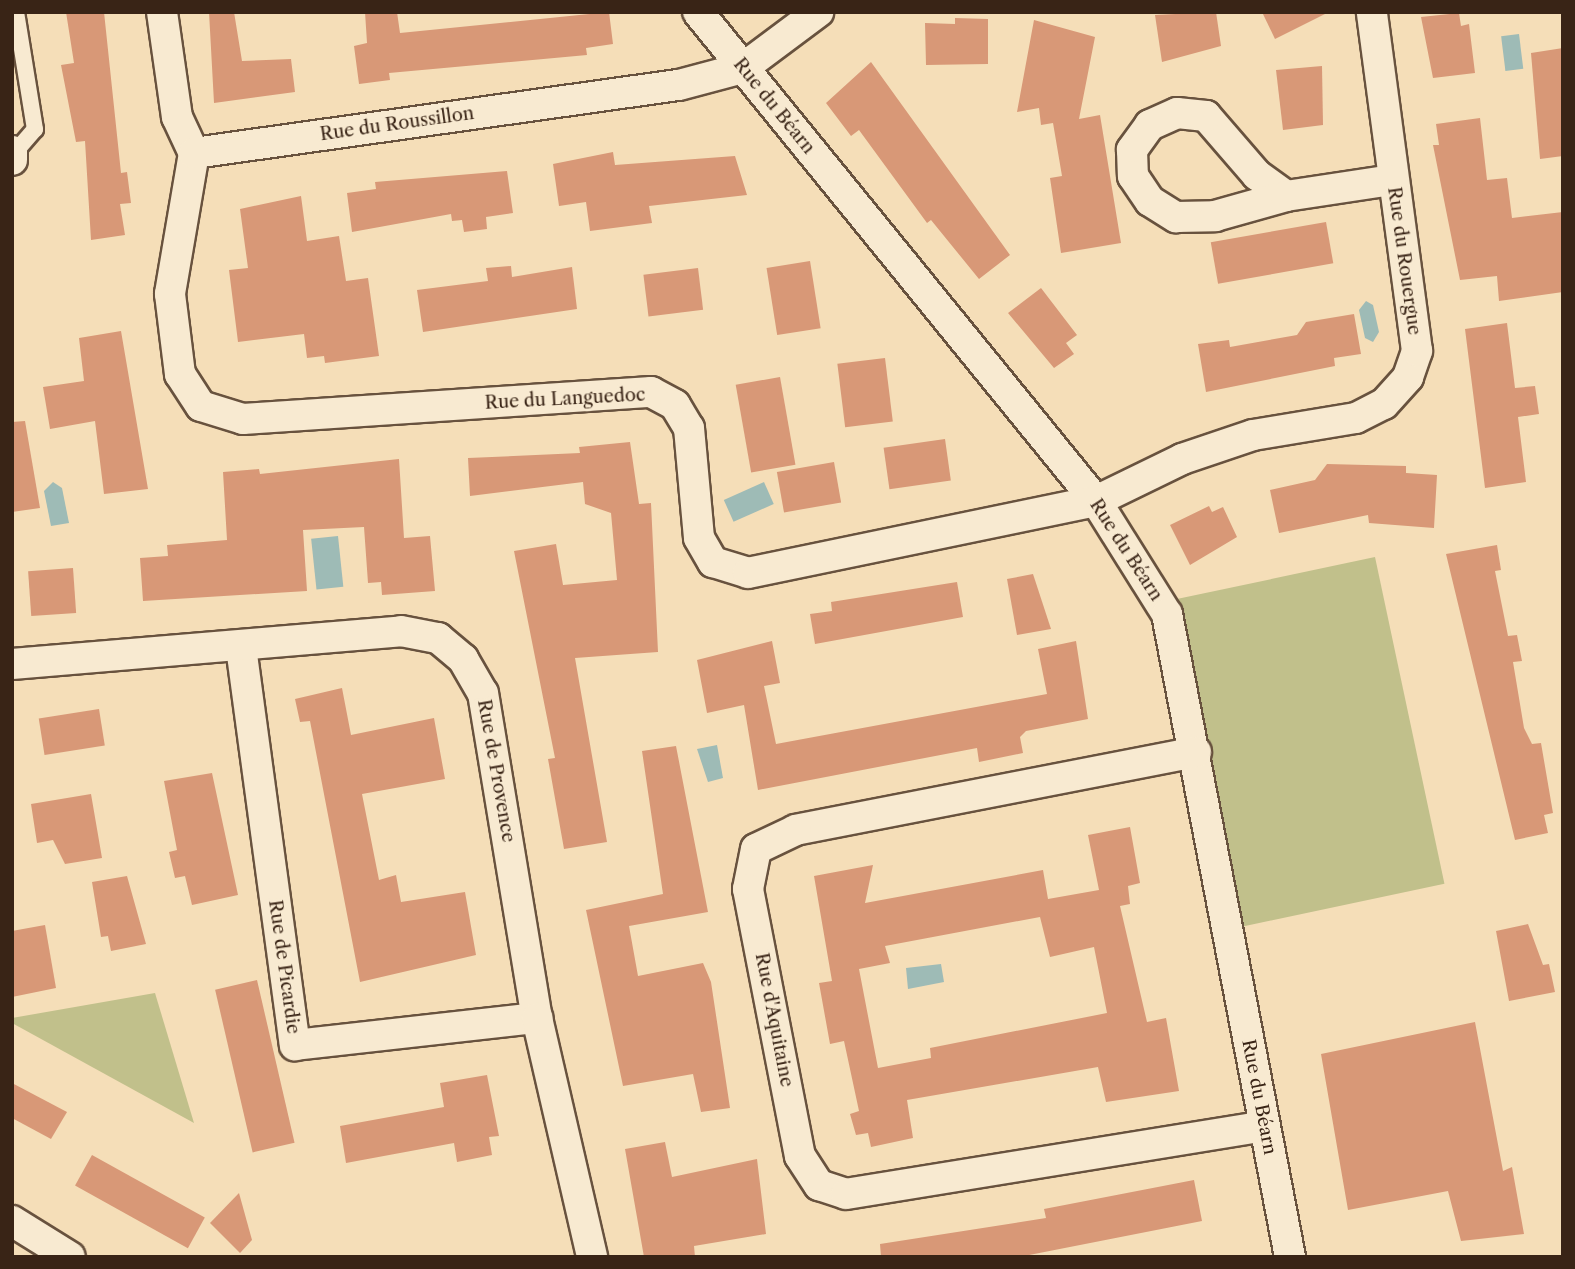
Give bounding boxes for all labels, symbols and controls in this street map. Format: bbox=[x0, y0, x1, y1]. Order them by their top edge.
street label: Rue du Béarn bbox=[729, 54, 819, 158]
street label: Rue du Roussillon bbox=[319, 103, 475, 145]
street label: Rue du Rouergue bbox=[1383, 186, 1425, 336]
street label: Rue du Languedoc bbox=[484, 384, 646, 414]
street label: Rue du Béarn bbox=[1085, 495, 1167, 605]
street label: Rue de Provence bbox=[473, 698, 519, 844]
street label: Rue de Picardie bbox=[264, 899, 304, 1035]
street label: Rue d'Aquitaine bbox=[750, 951, 798, 1089]
street label: Rue du Béarn bbox=[1237, 1038, 1281, 1156]

